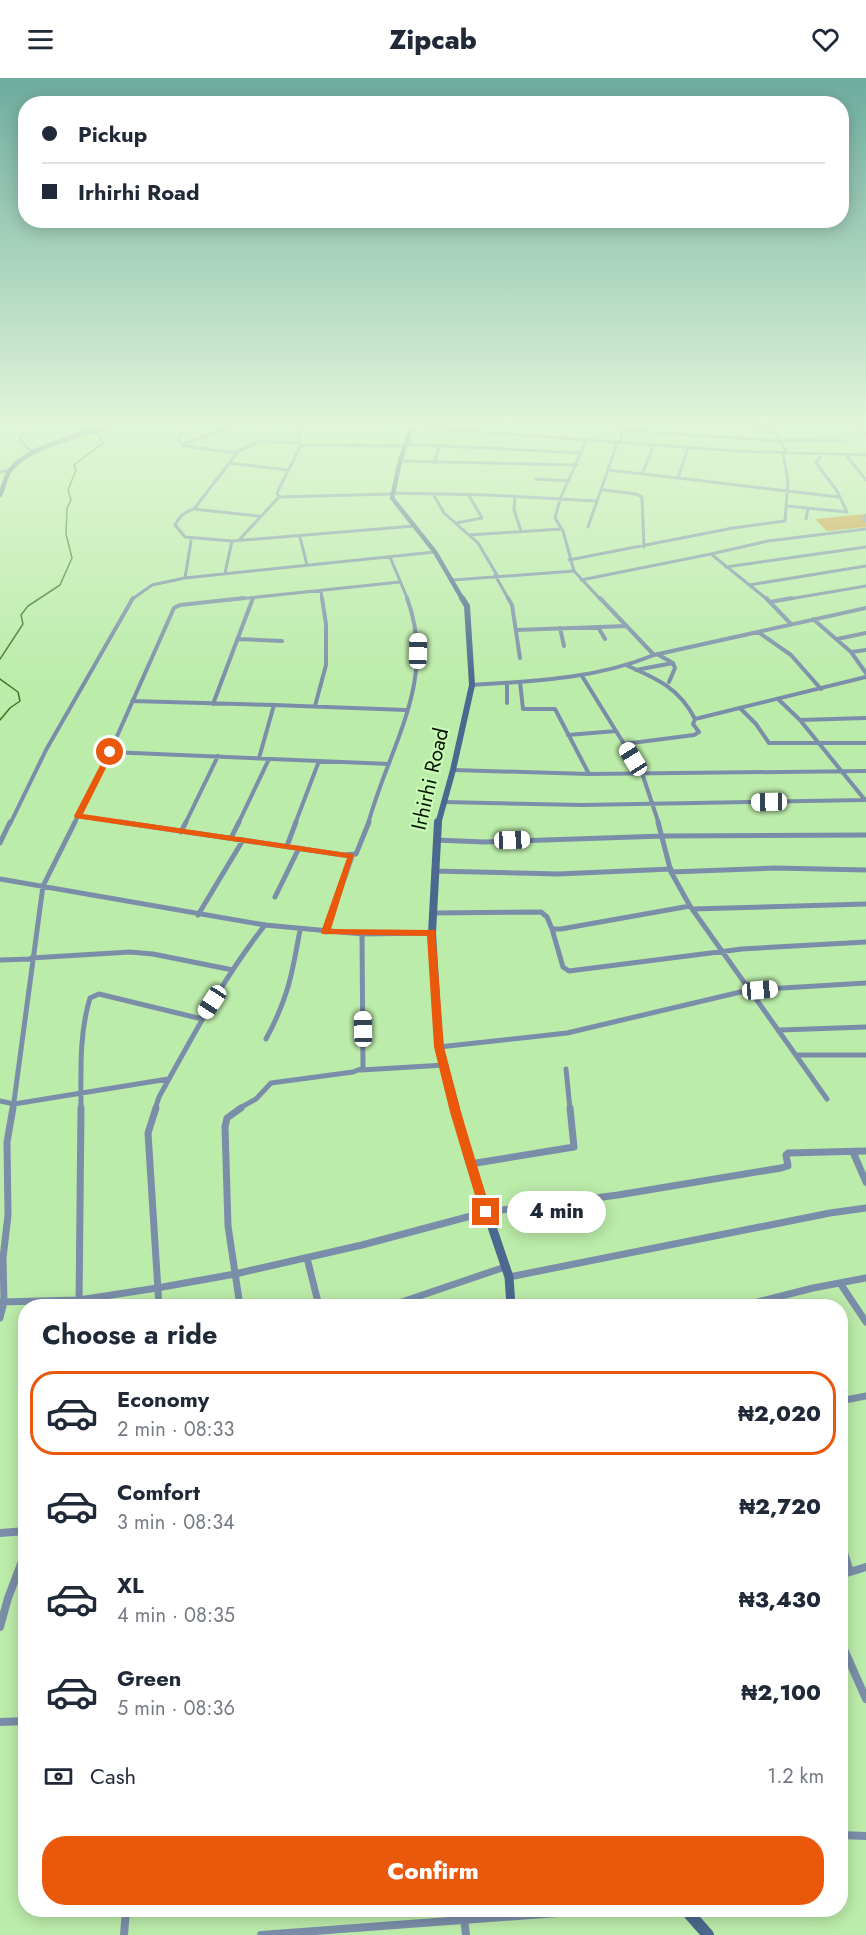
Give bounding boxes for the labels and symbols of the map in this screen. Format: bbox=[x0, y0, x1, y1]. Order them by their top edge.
car bbox=[409, 633, 427, 669]
street label: Irhirhi Road bbox=[404, 725, 456, 833]
route start bbox=[96, 738, 123, 765]
car bbox=[616, 739, 650, 779]
car bbox=[751, 793, 787, 811]
car bbox=[494, 830, 530, 850]
car bbox=[741, 979, 779, 1001]
car bbox=[195, 982, 229, 1022]
car bbox=[354, 1011, 372, 1047]
callout: 4 min bbox=[507, 1191, 606, 1233]
route end bbox=[472, 1198, 499, 1225]

